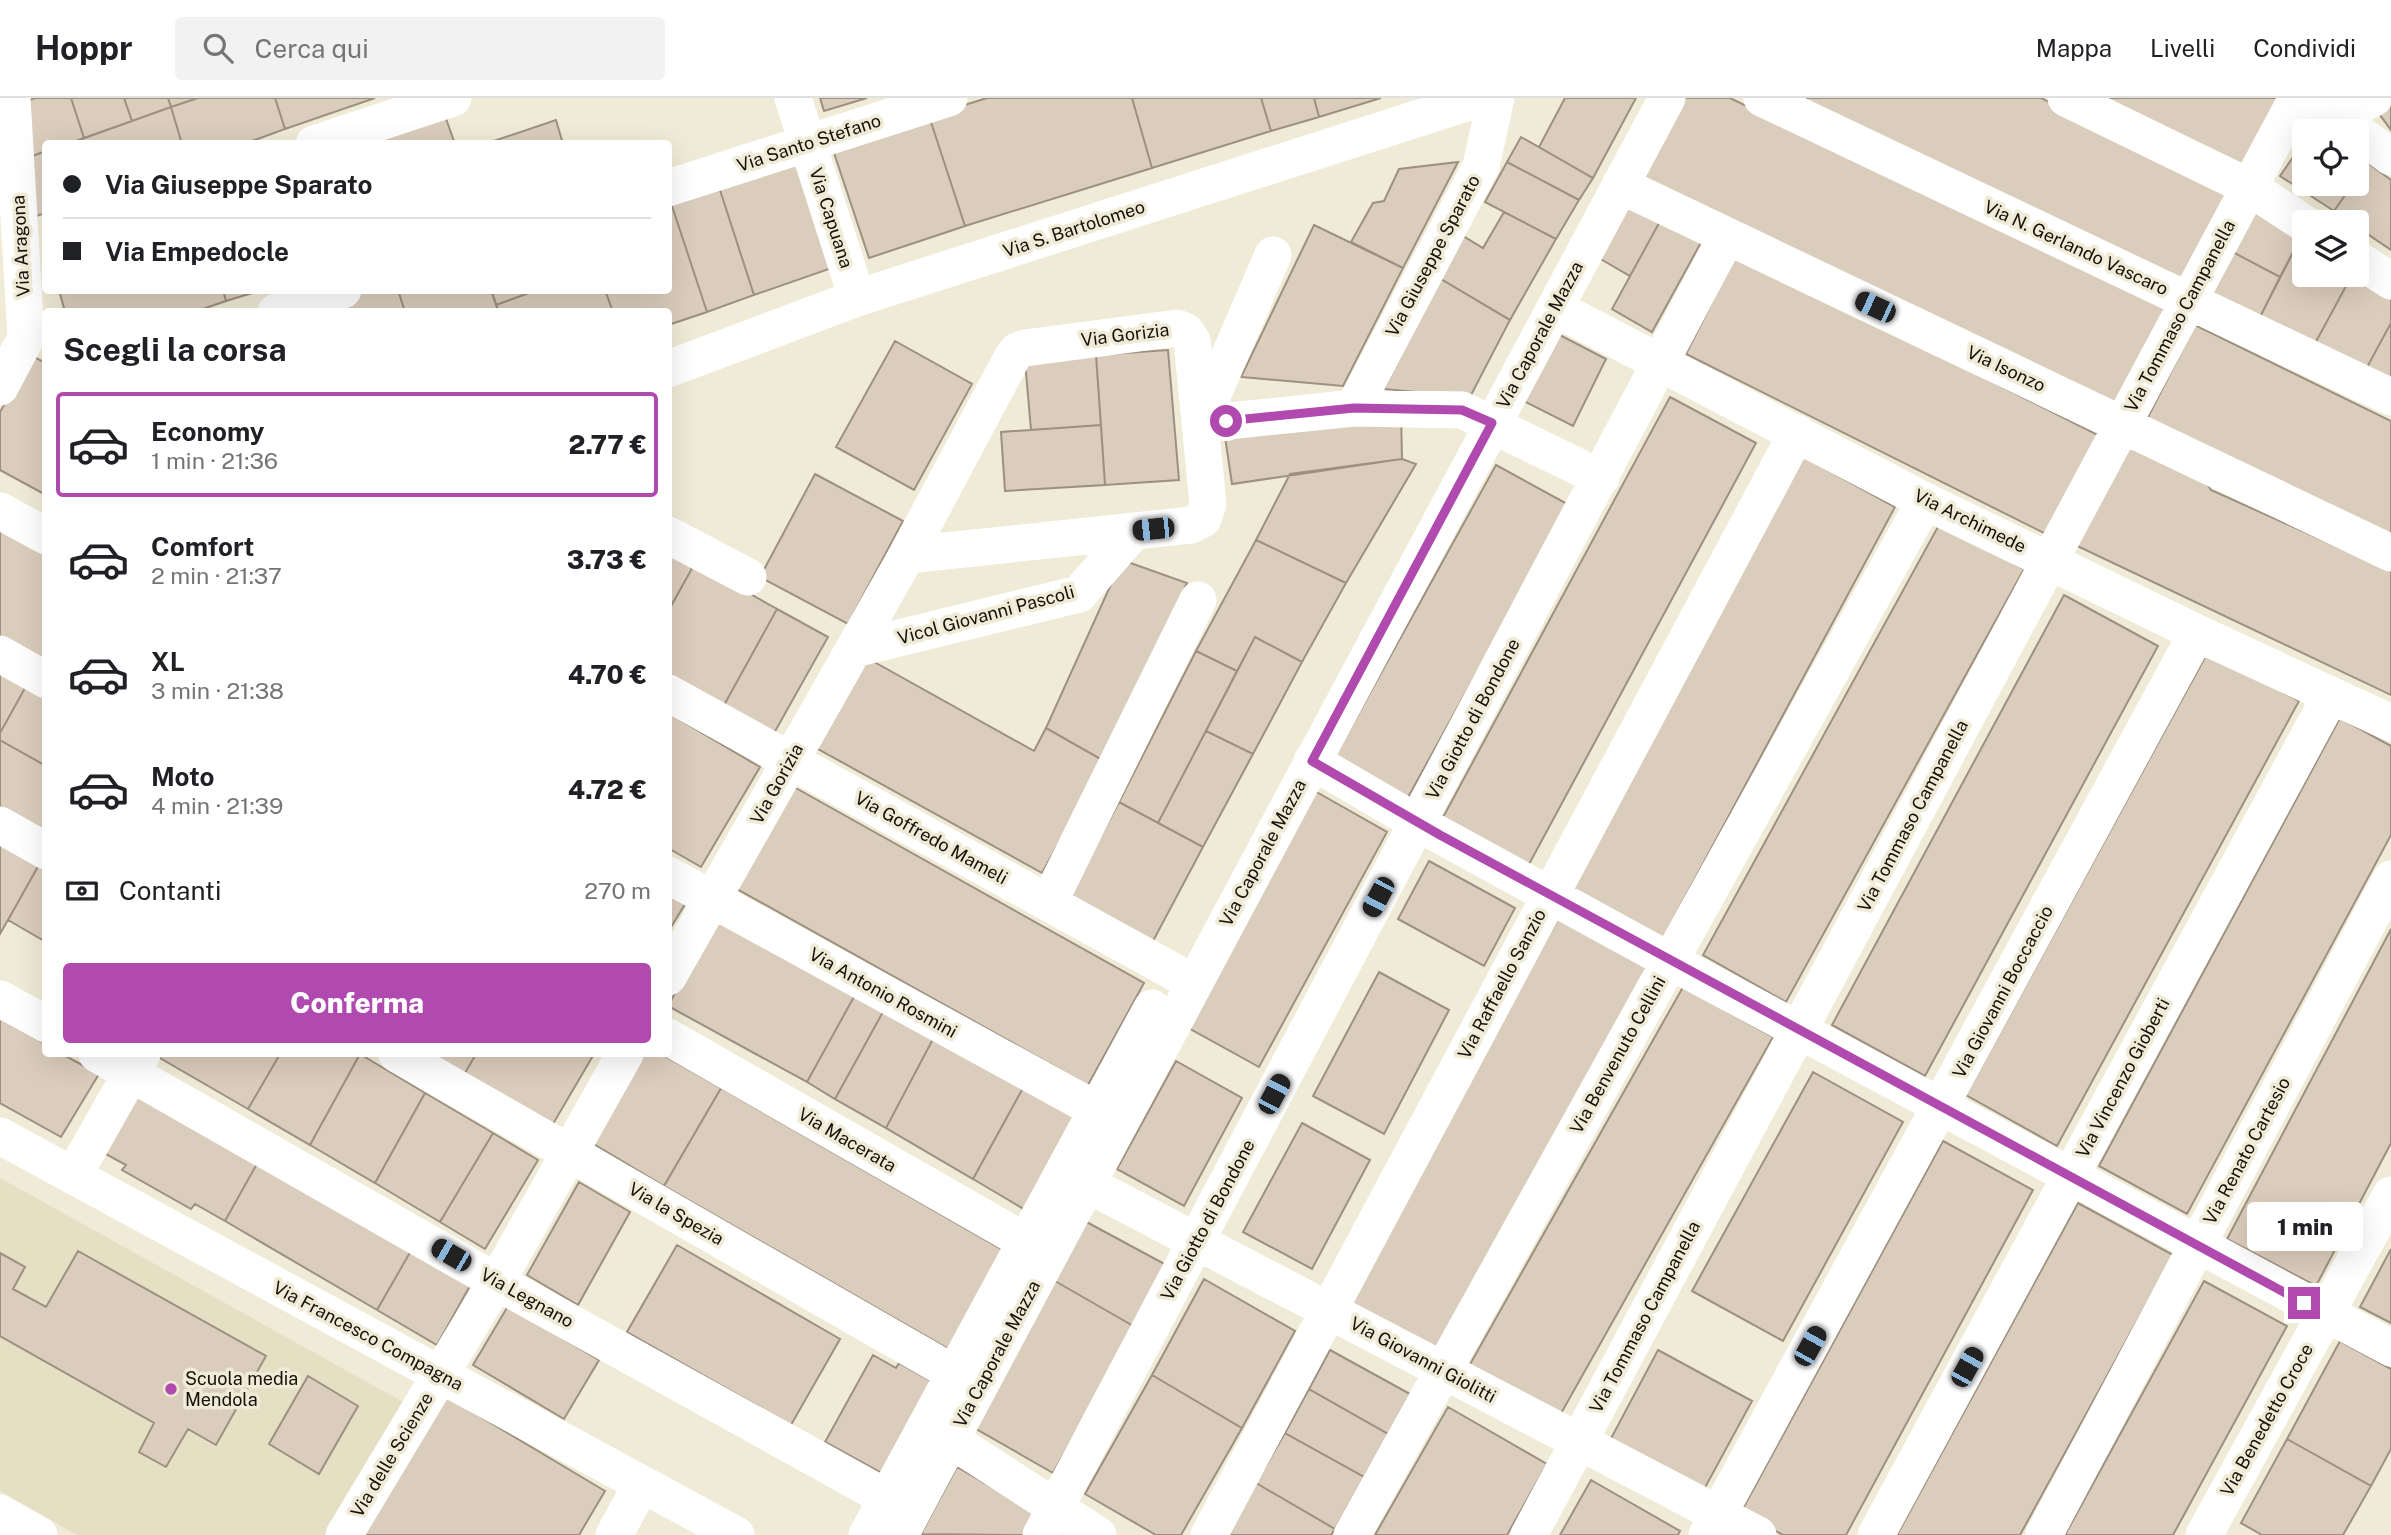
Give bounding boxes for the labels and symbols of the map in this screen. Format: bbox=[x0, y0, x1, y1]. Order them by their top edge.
street label: Via Santo Stefano bbox=[734, 109, 883, 176]
street label: Via Capuana bbox=[805, 165, 858, 271]
street label: Via Giuseppe Sparato bbox=[1381, 171, 1484, 340]
street label: Via Aragona bbox=[7, 195, 34, 297]
street label: Via S. Bartolomeo bbox=[1000, 196, 1147, 261]
street label: Via N. Gerlando Vascaro bbox=[1981, 196, 2172, 299]
street label: Via Tommaso Campanella bbox=[2120, 216, 2239, 415]
street label: Via Caporale Mazza bbox=[1492, 258, 1587, 412]
car bbox=[1852, 289, 1899, 325]
street label: Via Gorizia bbox=[1080, 319, 1170, 350]
street label: Via Isonzo bbox=[1964, 341, 2049, 396]
route start bbox=[1210, 405, 1242, 437]
street label: Via Archimede bbox=[1911, 484, 2030, 557]
car bbox=[1132, 516, 1175, 542]
street label: Vicol Giovanni Pascoli bbox=[895, 581, 1077, 648]
street label: Via Giotto di Bondone bbox=[1421, 635, 1524, 803]
street label: Via Tommaso Campanella bbox=[1853, 716, 1972, 915]
street label: Via Gorizia bbox=[746, 740, 807, 828]
street label: Via Caporale Mazza bbox=[1215, 776, 1310, 930]
street label: Via Goffredo Mameli bbox=[851, 787, 1011, 888]
car bbox=[1359, 874, 1398, 920]
street label: Via Giovanni Boccaccio bbox=[1948, 902, 2057, 1082]
street label: Via Raffaello Sanzio bbox=[1453, 905, 1550, 1062]
street label: Via Antonio Rosmini bbox=[806, 943, 961, 1042]
street label: Via Benvenuto Cellini bbox=[1565, 972, 1670, 1137]
street label: Via Vincenzo Gioberti bbox=[2072, 994, 2174, 1161]
car bbox=[1255, 1071, 1294, 1117]
street label: Via Renato Cartesio bbox=[2199, 1074, 2294, 1228]
street label: Via Macerata bbox=[794, 1103, 900, 1176]
street label: Via Giotto di Bondone bbox=[1156, 1136, 1259, 1304]
street label: Via la Spezia bbox=[625, 1178, 728, 1249]
callout: 1 min bbox=[2246, 1202, 2362, 1250]
street label: Via Tommaso Campanella bbox=[1585, 1217, 1704, 1416]
car bbox=[428, 1235, 475, 1275]
street label: Via Legnano bbox=[477, 1263, 577, 1332]
street label: Via Francesco Compagna bbox=[270, 1277, 467, 1395]
street label: Via Caporale Mazza bbox=[949, 1277, 1044, 1431]
route end bbox=[2288, 1287, 2320, 1319]
street label: Via Giovanni Giolitti bbox=[1347, 1312, 1500, 1407]
car bbox=[1791, 1323, 1830, 1369]
street label: Via Benedetto Croce bbox=[2216, 1340, 2317, 1500]
car bbox=[1948, 1344, 1987, 1390]
place label: Scuola media Mendola bbox=[185, 1368, 298, 1410]
marker: Scuola media Mendola bbox=[163, 1381, 179, 1397]
street label: Via delle Scienze bbox=[346, 1389, 437, 1521]

